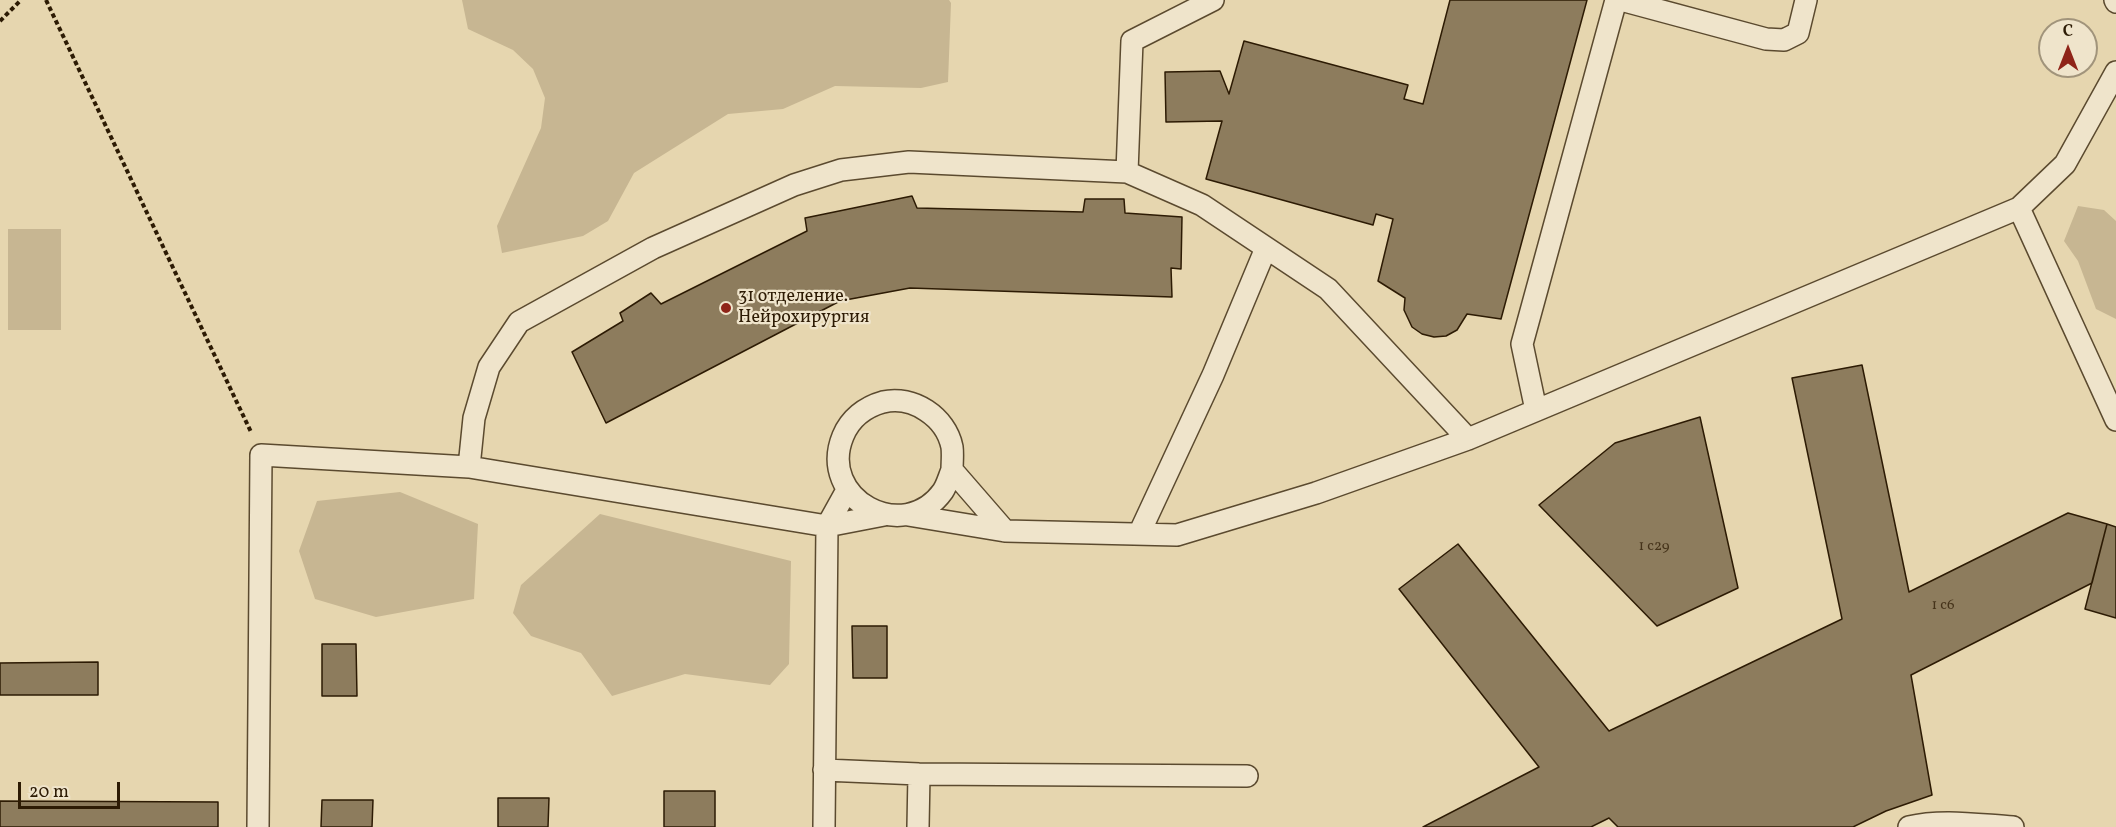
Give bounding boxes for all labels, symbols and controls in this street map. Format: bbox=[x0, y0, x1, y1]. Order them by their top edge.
north arrow bbox=[2038, 18, 2098, 78]
text: С bbox=[2063, 21, 2073, 43]
place label: 31 отделение. Нейрохирургия bbox=[738, 287, 869, 330]
marker: 31 отделение. Нейрохирургия bbox=[719, 301, 733, 315]
house number: 1 с29 bbox=[1638, 538, 1670, 556]
house number: 1 с6 bbox=[1931, 597, 1955, 615]
scale bar bbox=[21, 770, 123, 808]
text: 20 m bbox=[29, 780, 69, 805]

